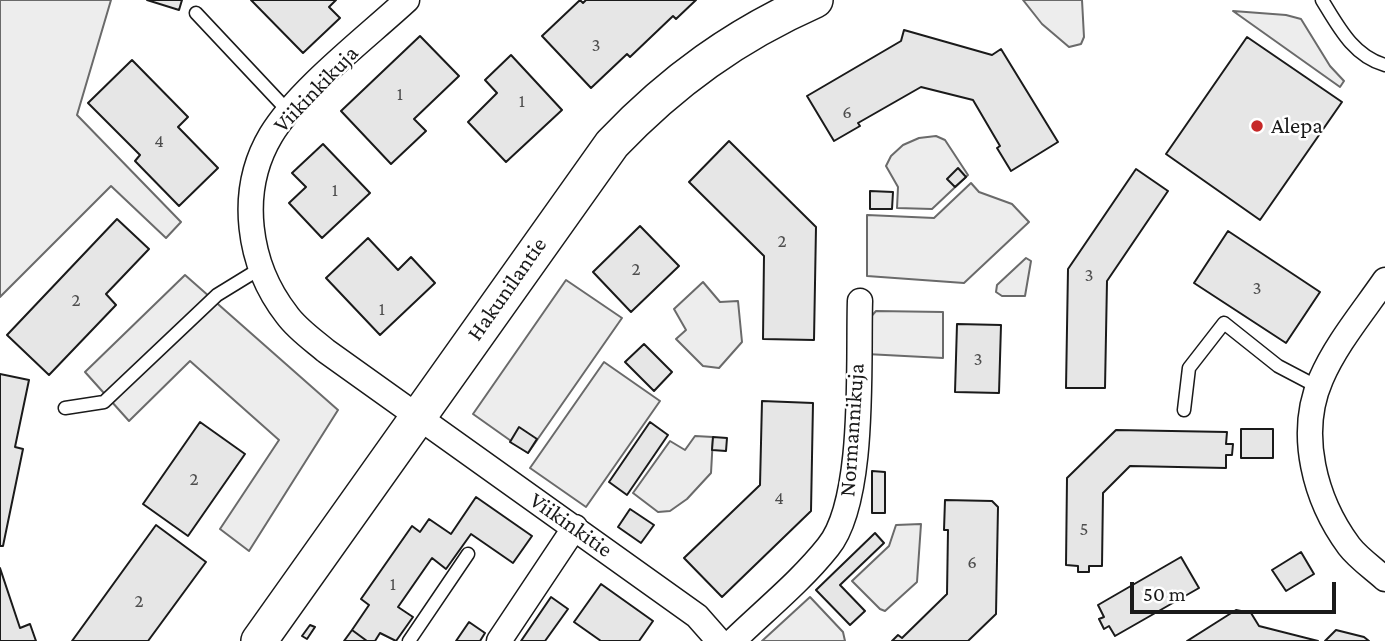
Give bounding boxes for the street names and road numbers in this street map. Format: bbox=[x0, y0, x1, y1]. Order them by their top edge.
street label: Viikinkikuja bbox=[268, 40, 364, 138]
street label: Hakunilantie bbox=[461, 232, 553, 346]
street label: Normannikuja bbox=[834, 362, 870, 498]
street label: Viikinkitie bbox=[524, 486, 618, 564]

